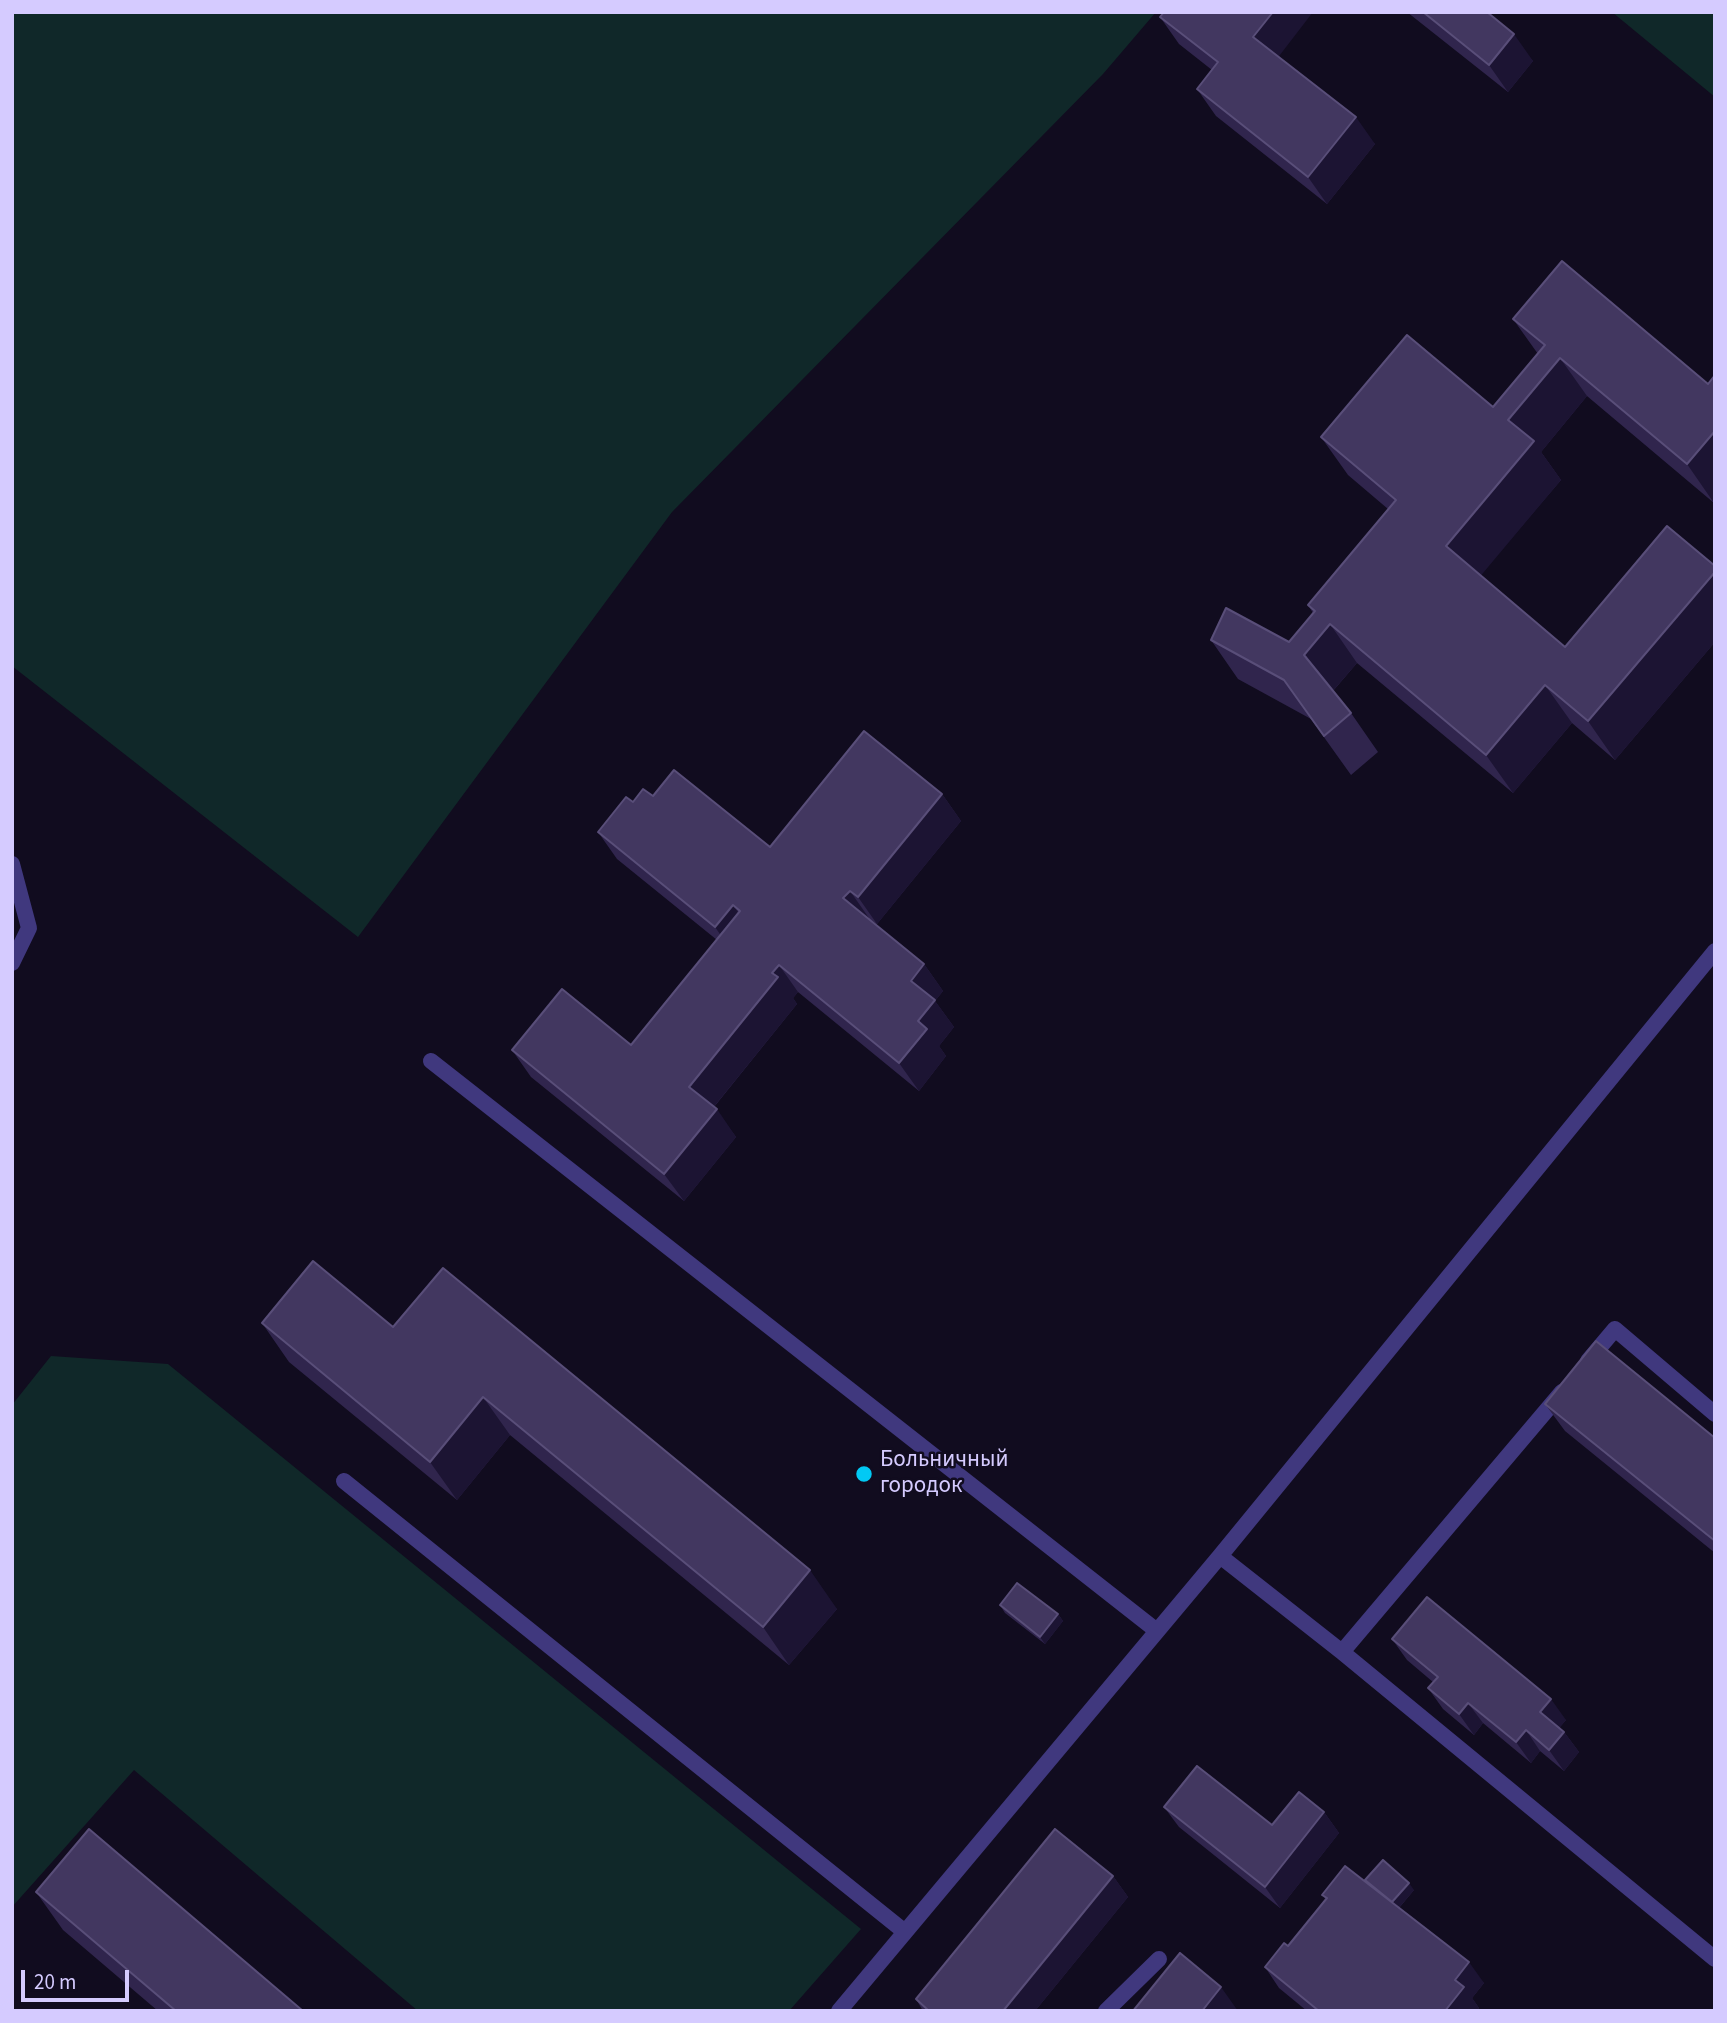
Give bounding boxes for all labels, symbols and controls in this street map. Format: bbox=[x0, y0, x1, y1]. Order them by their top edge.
place label: Больничный городок bbox=[880, 1447, 1008, 1501]
marker: Больничный городок bbox=[854, 1464, 874, 1484]
scale bar bbox=[24, 1956, 133, 2000]
text: 20 m bbox=[34, 1967, 76, 1997]

